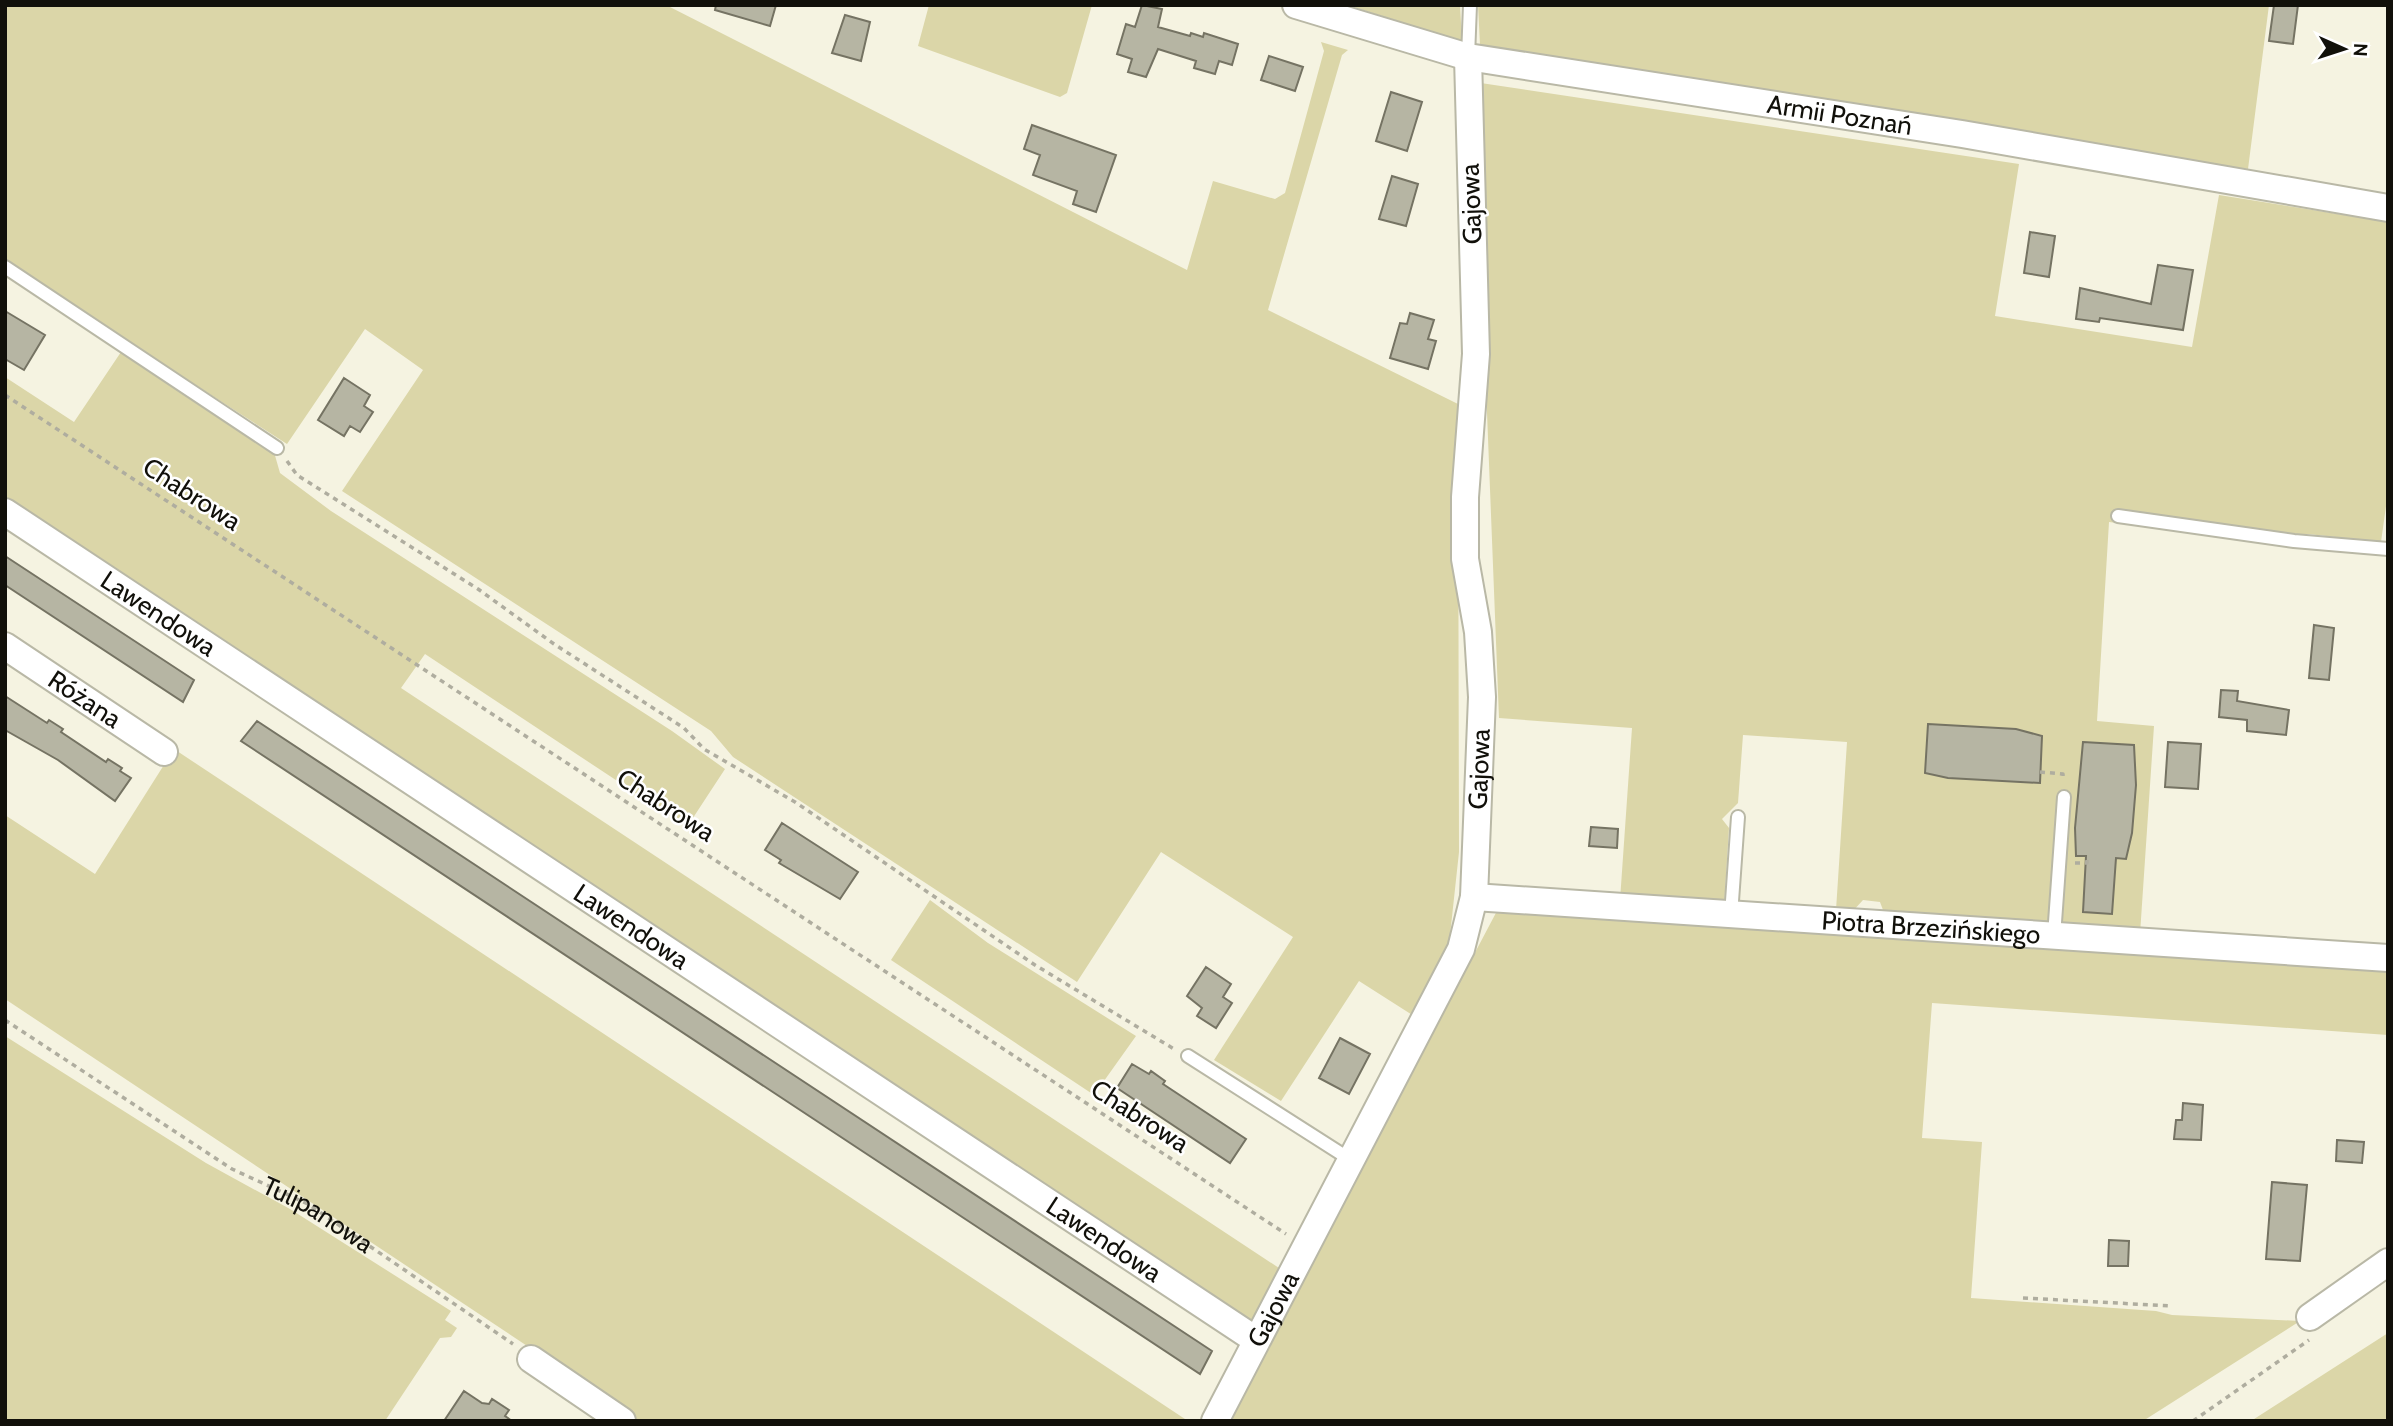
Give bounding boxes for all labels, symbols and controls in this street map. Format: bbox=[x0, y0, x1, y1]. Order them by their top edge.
north arrow bbox=[2309, 14, 2379, 84]
text: N bbox=[2349, 43, 2372, 57]
street label: Armii Poznań bbox=[1765, 88, 1915, 142]
street label: Gajowa bbox=[1454, 163, 1488, 245]
street label: Chabrowa bbox=[137, 451, 247, 538]
street label: Lawendowa bbox=[95, 564, 223, 664]
street label: Różana bbox=[42, 663, 128, 735]
street label: Gajowa bbox=[1462, 727, 1497, 810]
street label: Chabrowa bbox=[611, 762, 721, 849]
street label: Lawendowa bbox=[568, 877, 695, 976]
street label: Piotra Brzezińskiego bbox=[1821, 904, 2041, 951]
street label: Chabrowa bbox=[1085, 1073, 1195, 1160]
street label: Tulipanowa bbox=[258, 1169, 380, 1260]
street label: Lawendowa bbox=[1040, 1190, 1168, 1289]
street label: Gajowa bbox=[1240, 1266, 1306, 1353]

